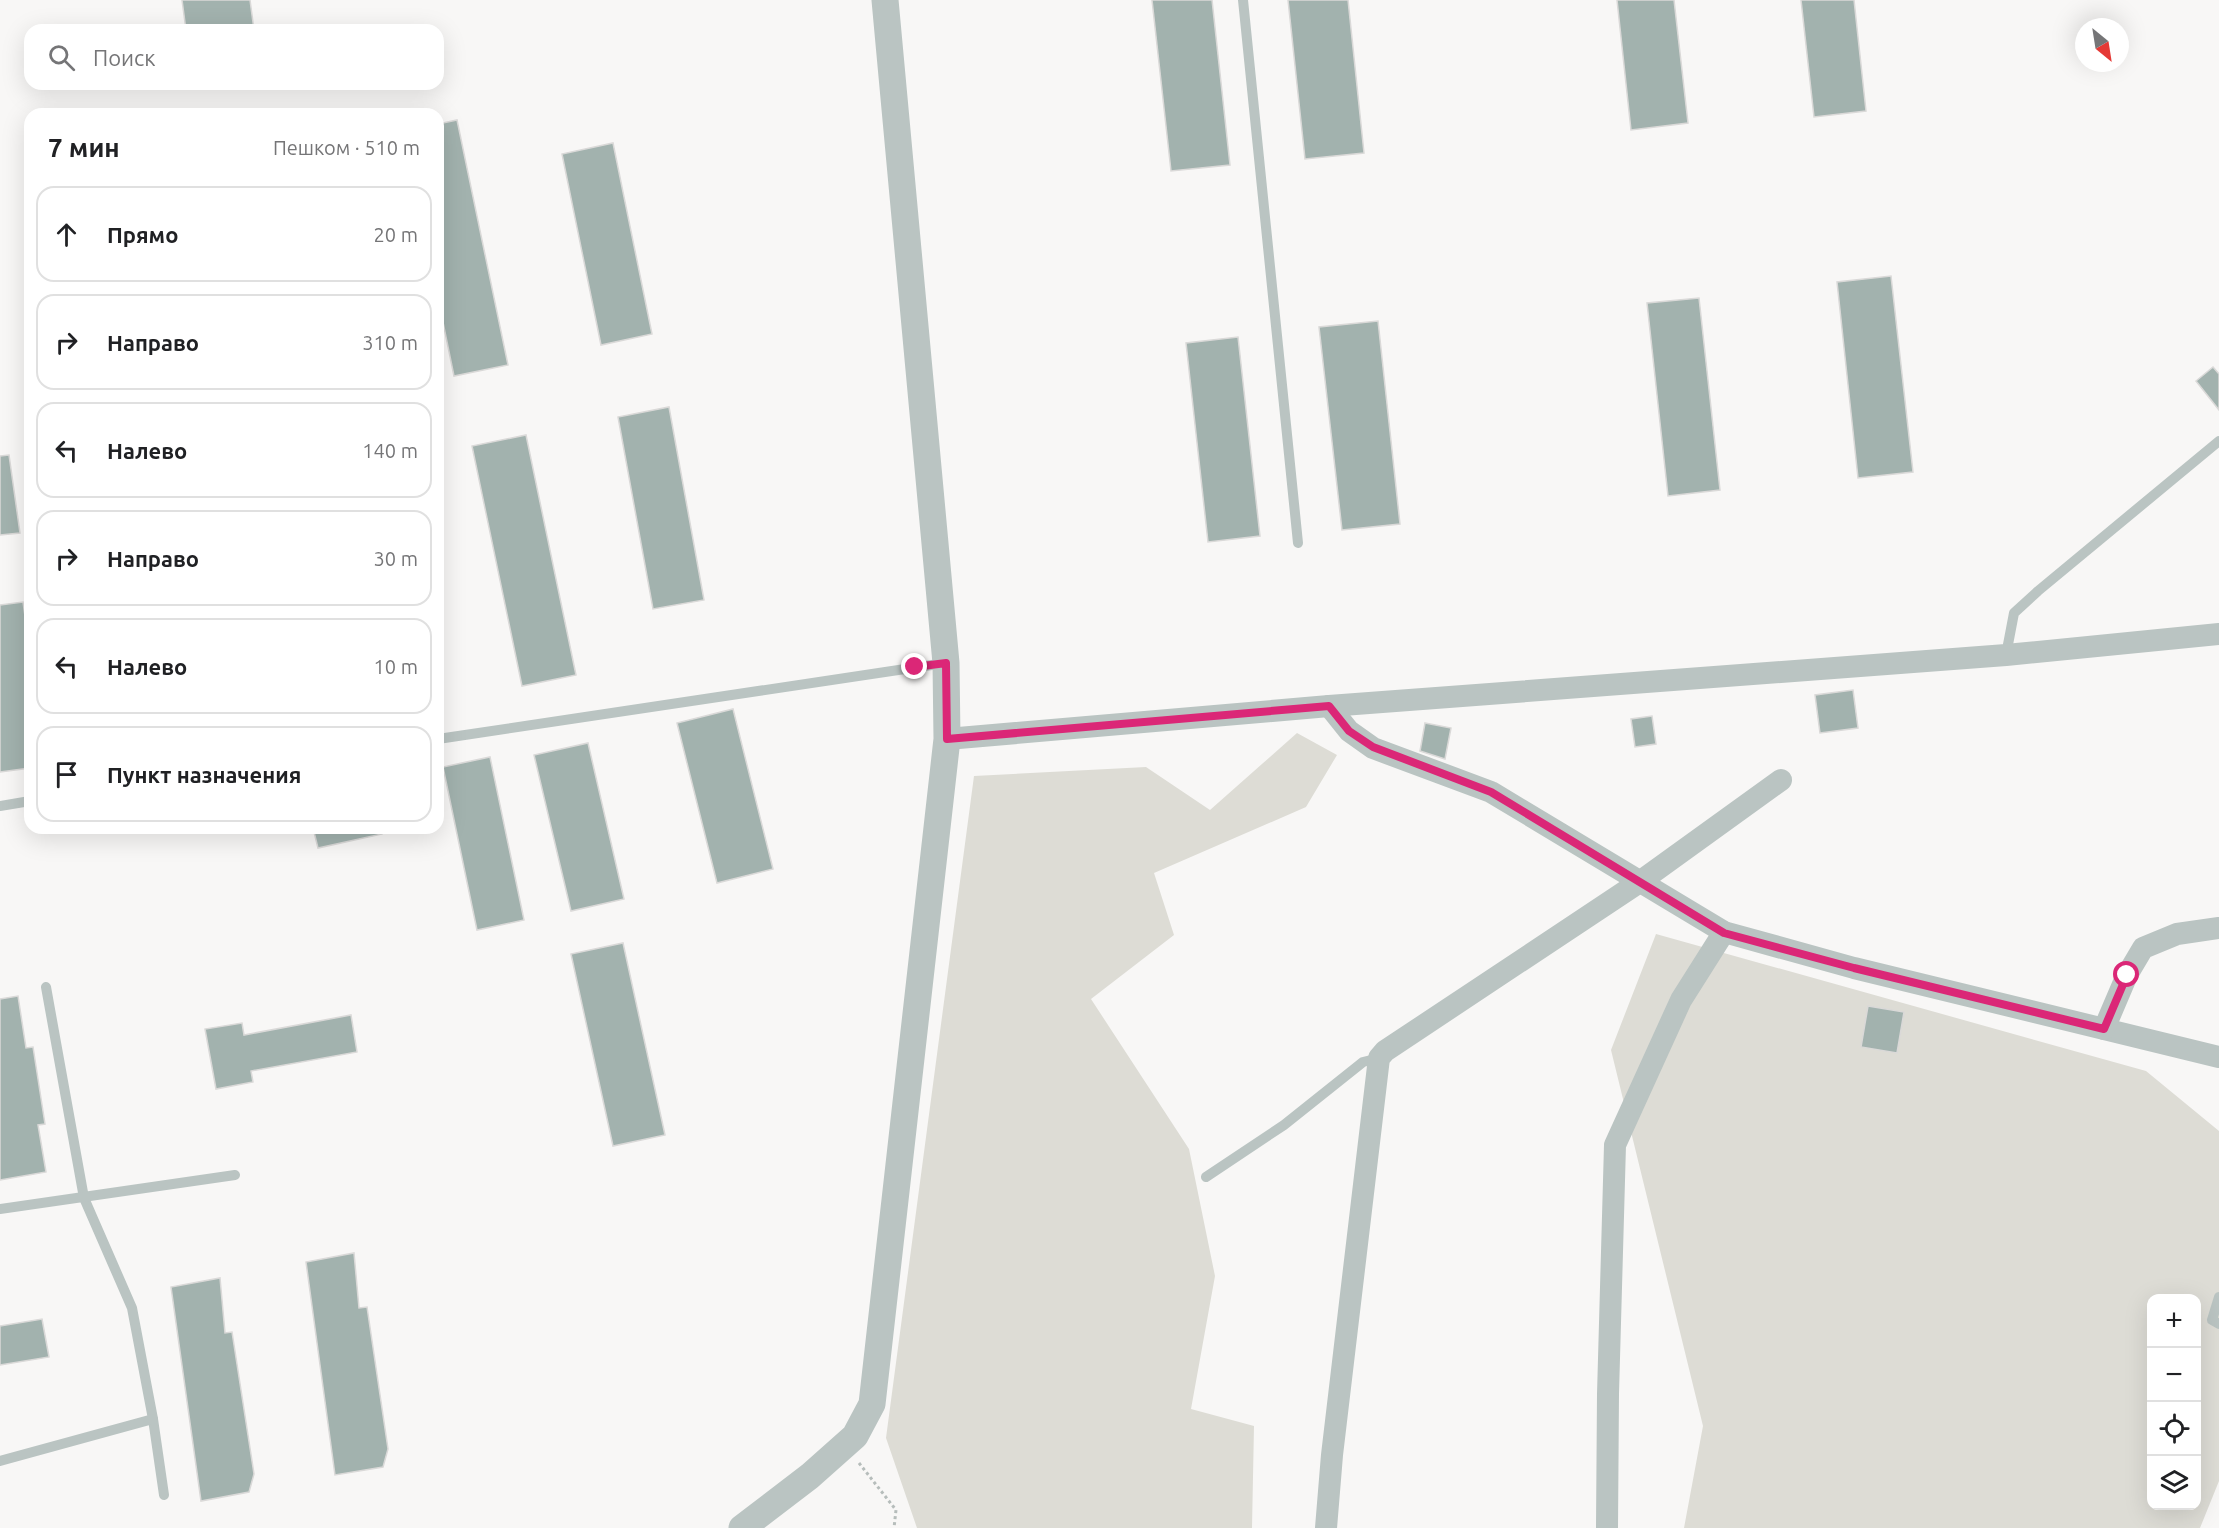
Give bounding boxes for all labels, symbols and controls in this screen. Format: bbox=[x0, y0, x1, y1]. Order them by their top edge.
north arrow bbox=[2075, 18, 2129, 72]
search box bbox=[24, 24, 444, 90]
icon: search bbox=[45, 41, 78, 74]
text: Поиск bbox=[93, 45, 156, 70]
text: 7 мин bbox=[48, 133, 120, 162]
text: Пешком · 510 m bbox=[273, 136, 420, 159]
icon: ahead bbox=[50, 218, 83, 251]
text: Прямо bbox=[107, 222, 178, 247]
text: 20 m bbox=[374, 223, 418, 246]
icon: right bbox=[50, 326, 83, 359]
text: Направо bbox=[107, 330, 199, 355]
text: 310 m bbox=[362, 331, 418, 354]
icon: left bbox=[50, 434, 83, 467]
text: Налево bbox=[107, 438, 187, 463]
text: 140 m bbox=[362, 439, 418, 462]
icon: right bbox=[50, 542, 83, 575]
text: Направо bbox=[107, 546, 199, 571]
text: 30 m bbox=[374, 547, 418, 570]
icon: left bbox=[50, 650, 83, 683]
route end bbox=[901, 653, 927, 679]
text: Налево bbox=[107, 654, 187, 679]
text: 10 m bbox=[374, 655, 418, 678]
icon: arrive bbox=[50, 758, 83, 791]
text: Пункт назначения bbox=[107, 762, 301, 787]
route start bbox=[2113, 961, 2139, 987]
map controls bbox=[2147, 1294, 2201, 1510]
button: + bbox=[2147, 1294, 2201, 1348]
button: − bbox=[2147, 1348, 2201, 1402]
button: locate bbox=[2147, 1402, 2201, 1456]
button: layers bbox=[2147, 1456, 2201, 1510]

